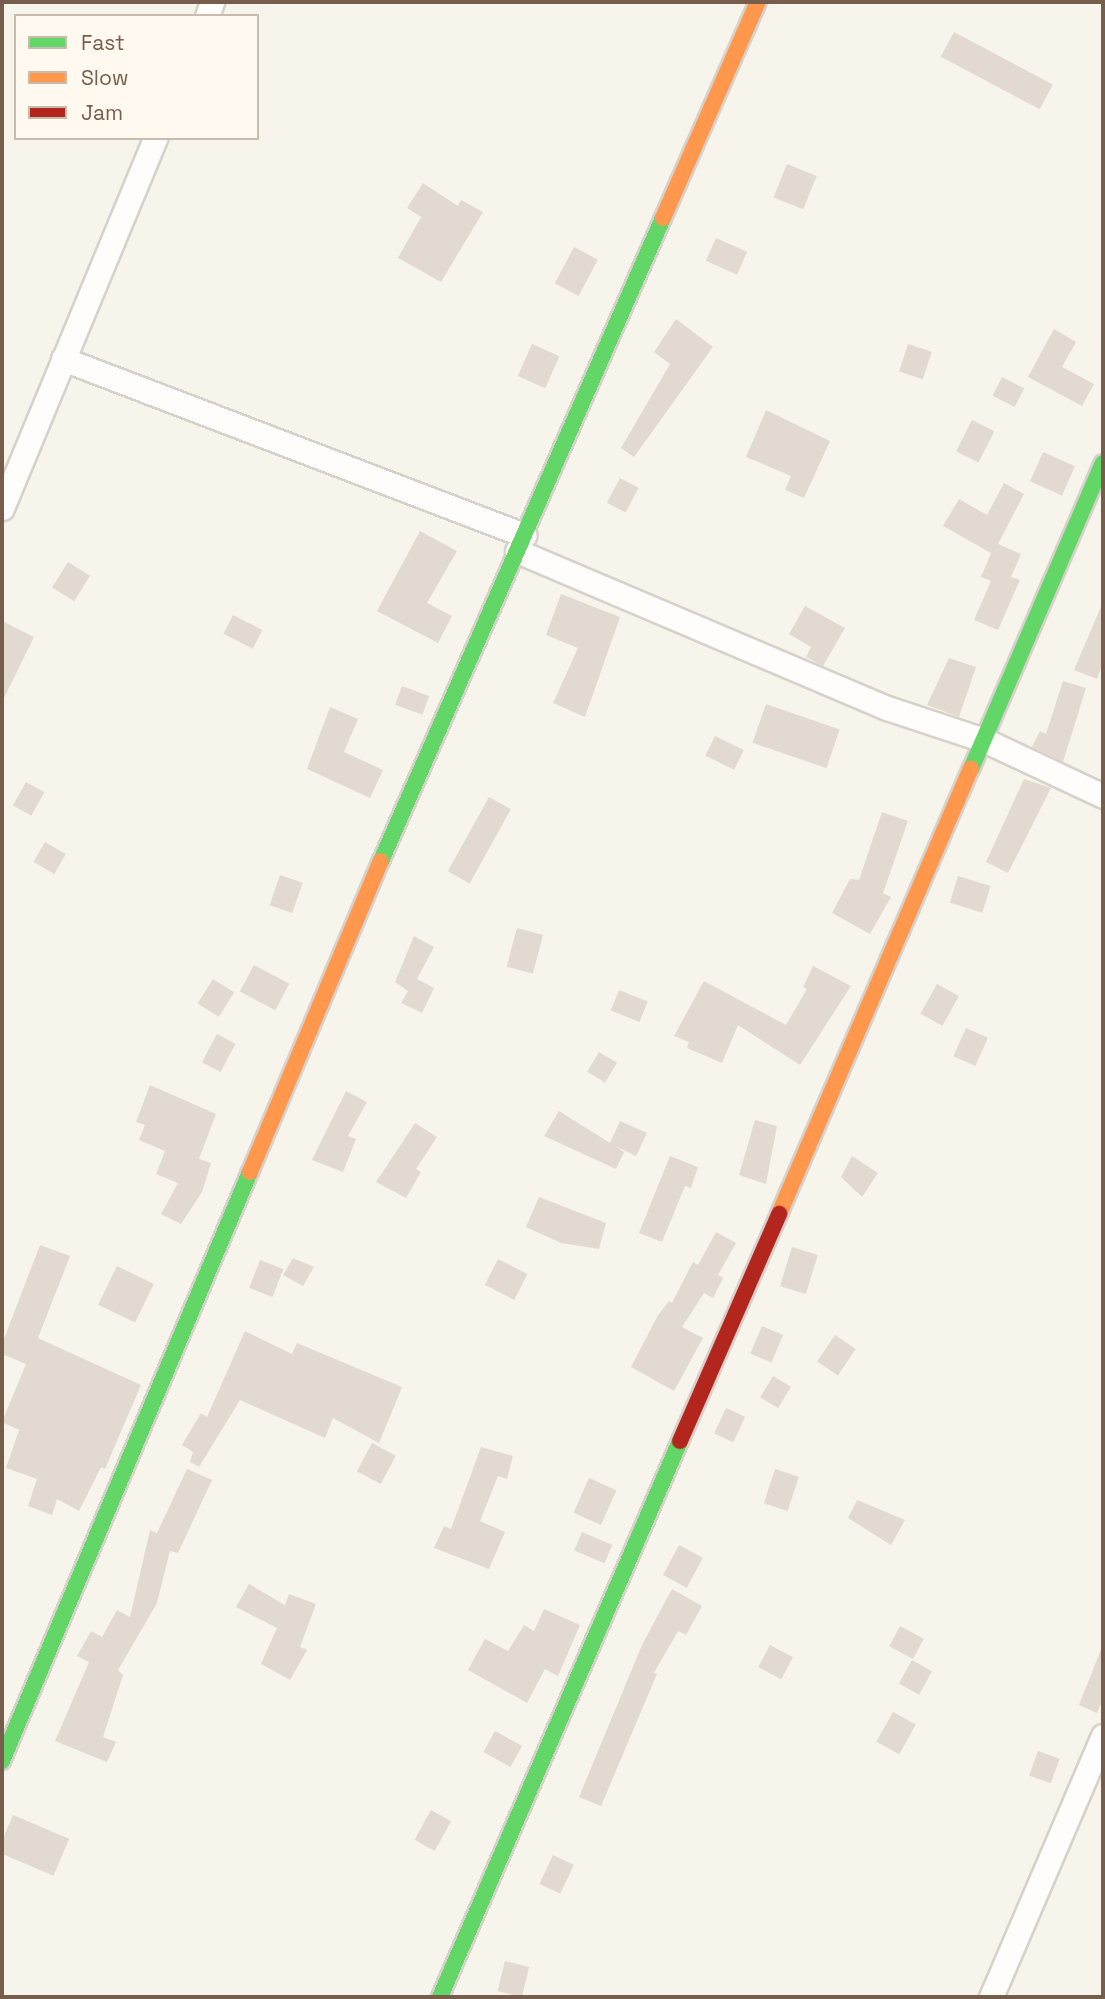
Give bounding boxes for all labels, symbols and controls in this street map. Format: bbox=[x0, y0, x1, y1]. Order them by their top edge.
legend bbox=[14, 14, 259, 140]
text: Fast bbox=[81, 29, 125, 56]
text: Slow bbox=[81, 64, 129, 91]
text: Jam bbox=[81, 99, 123, 126]

